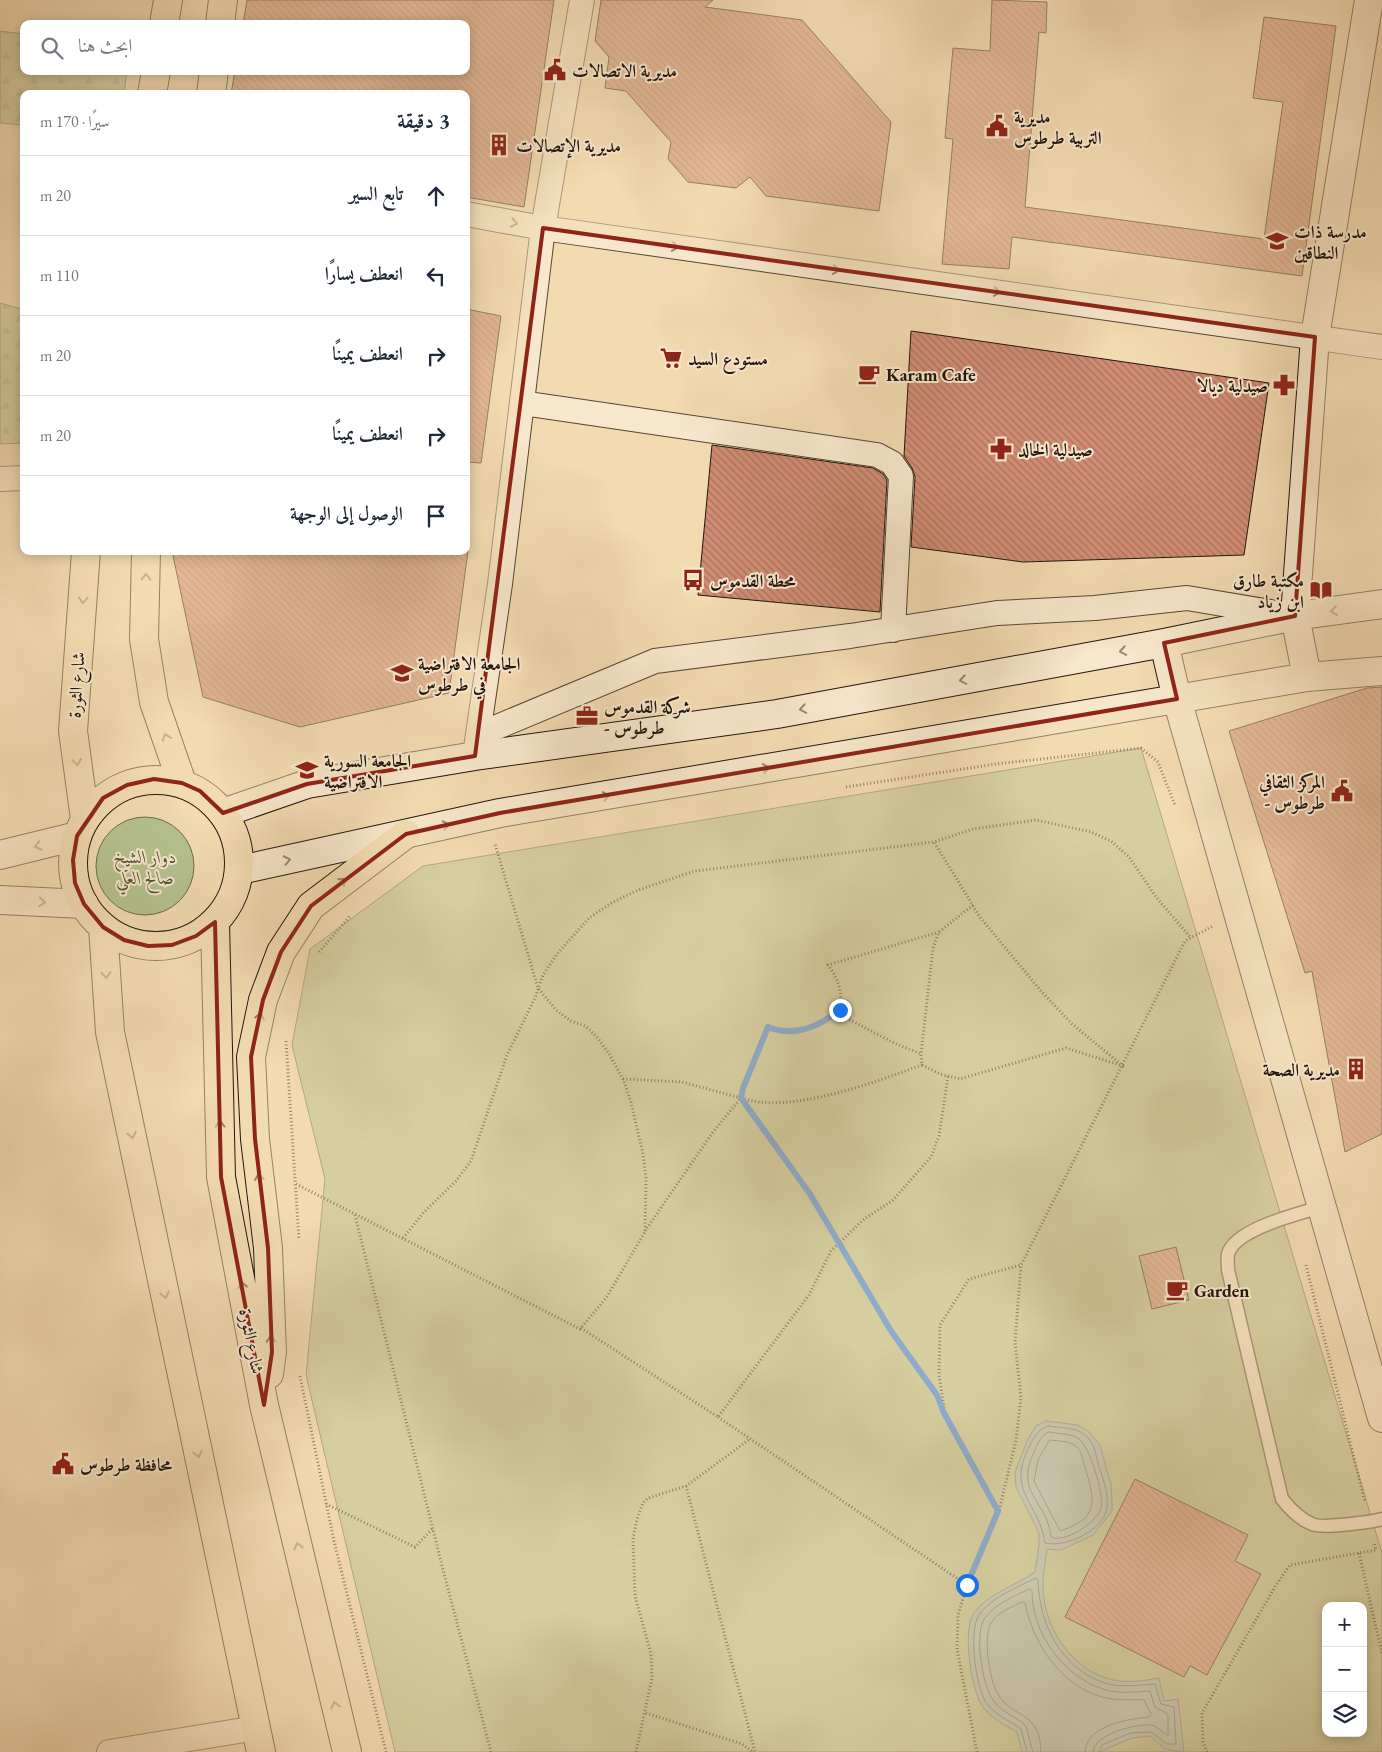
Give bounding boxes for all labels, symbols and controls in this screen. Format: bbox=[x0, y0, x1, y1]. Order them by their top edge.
search box bbox=[20, 20, 470, 75]
text: ابحث هنا bbox=[78, 33, 132, 58]
icon: search bbox=[38, 34, 66, 62]
public building icon: مديرية الاتصالات bbox=[542, 57, 568, 83]
place label: مديرية الاتصالات bbox=[572, 59, 677, 82]
place label: مديرية التربية طرطوس bbox=[1014, 105, 1102, 150]
text: 3 دقيقة bbox=[397, 107, 450, 134]
text: سيرًا · 170 m bbox=[40, 111, 110, 132]
public building icon: مديرية التربية طرطوس bbox=[984, 113, 1010, 139]
building icon: مديرية الإتصالات bbox=[486, 132, 512, 158]
place label: مديرية الإتصالات bbox=[516, 134, 621, 159]
text: تابع السير bbox=[349, 181, 403, 206]
icon: ahead bbox=[422, 182, 450, 210]
text: 20 m bbox=[40, 185, 71, 206]
one-way arrow bbox=[510, 217, 519, 228]
place label: مدرسة ذات النطاقين bbox=[1294, 220, 1367, 264]
school or university icon: مدرسة ذات النطاقين bbox=[1264, 228, 1290, 254]
one-way arrow bbox=[671, 241, 679, 252]
text: انعطف يسارًا bbox=[325, 261, 403, 286]
icon: left bbox=[422, 262, 450, 290]
one-way arrow bbox=[831, 264, 840, 274]
text: 110 m bbox=[40, 265, 79, 286]
one-way arrow bbox=[993, 286, 1001, 297]
text: انعطف يمينًا bbox=[332, 341, 403, 366]
icon: right bbox=[422, 342, 450, 370]
text: 20 m bbox=[40, 345, 71, 366]
supermarket icon: مستودع السيد bbox=[658, 345, 684, 371]
place label: مستودع السيد bbox=[688, 347, 768, 374]
cafe icon: Karam Cafe bbox=[856, 361, 882, 387]
place label: Karam Cafe bbox=[886, 363, 976, 386]
pharmacy icon: صيدلية ديالا bbox=[1271, 372, 1297, 398]
place label: صيدلية ديالا bbox=[1197, 374, 1268, 397]
text: انعطف يمينًا bbox=[332, 421, 403, 446]
icon: right bbox=[422, 422, 450, 450]
text: 20 m bbox=[40, 425, 71, 446]
pharmacy icon: صيدلية الخالد bbox=[988, 436, 1014, 462]
place label: صيدلية الخالد bbox=[1018, 438, 1093, 461]
text: الوصول إلى الوجهة bbox=[290, 501, 403, 526]
icon: arrive bbox=[422, 502, 450, 530]
bus stop icon: محطة القدموس bbox=[680, 567, 706, 593]
place label: محطة القدموس bbox=[710, 569, 796, 592]
place label: مكتبة طارق ابن زياد bbox=[1233, 569, 1304, 613]
one-way arrow bbox=[140, 573, 151, 581]
library icon: مكتبة طارق ابن زياد bbox=[1308, 577, 1334, 603]
one-way arrow bbox=[77, 596, 88, 604]
one-way arrow bbox=[1329, 605, 1338, 615]
one-way arrow bbox=[1118, 645, 1127, 655]
street label: شارع الثورة bbox=[62, 651, 94, 719]
place label: الجامعة الافتراضية في طرطوس bbox=[418, 652, 520, 700]
school or university icon: الجامعة الافتراضية في طرطوس bbox=[389, 660, 415, 686]
one-way arrow bbox=[958, 675, 967, 685]
place label: شركة القدموس - طرطوس bbox=[604, 695, 691, 740]
office icon: شركة القدموس - طرطوس bbox=[574, 703, 600, 729]
one-way arrow bbox=[799, 704, 807, 714]
one-way arrow bbox=[162, 733, 172, 742]
place label: الجامعة السورية الافتراضية bbox=[324, 749, 411, 793]
school or university icon: الجامعة السورية الافتراضية bbox=[294, 757, 320, 783]
one-way arrow bbox=[71, 758, 82, 766]
one-way arrow bbox=[762, 764, 771, 774]
place label: المركز الثقافي - طرطوس bbox=[1258, 770, 1325, 815]
public building icon: المركز الثقافي - طرطوس bbox=[1329, 778, 1355, 804]
one-way arrow bbox=[602, 791, 610, 801]
one-way arrow bbox=[442, 820, 451, 831]
one-way arrow bbox=[34, 840, 43, 851]
park label: دوار الشيخ صالح العلي bbox=[113, 845, 177, 895]
one-way arrow bbox=[283, 855, 292, 866]
one-way arrow bbox=[337, 878, 346, 887]
one-way arrow bbox=[38, 897, 46, 908]
one-way arrow bbox=[100, 972, 111, 980]
route end bbox=[829, 999, 852, 1022]
one-way arrow bbox=[254, 1011, 265, 1020]
building icon: مديرية الصحة bbox=[1343, 1056, 1369, 1082]
place label: مديرية الصحة bbox=[1263, 1058, 1340, 1081]
one-way arrow bbox=[215, 1120, 225, 1128]
one-way arrow bbox=[126, 1131, 137, 1140]
one-way arrow bbox=[254, 1173, 265, 1181]
cafe icon: Garden bbox=[1164, 1277, 1190, 1303]
place label: Garden bbox=[1194, 1279, 1249, 1302]
one-way arrow bbox=[237, 1281, 247, 1289]
one-way arrow bbox=[159, 1290, 170, 1299]
street label: شارع الثورة bbox=[230, 1306, 270, 1377]
one-way arrow bbox=[266, 1335, 277, 1343]
one-way arrow bbox=[193, 1449, 203, 1458]
public building icon: محافظة طرطوس bbox=[50, 1451, 76, 1477]
place label: محافظة طرطوس bbox=[80, 1453, 173, 1477]
one-way arrow bbox=[293, 1542, 304, 1551]
route start bbox=[956, 1574, 979, 1597]
map controls bbox=[1322, 1602, 1367, 1737]
button: + bbox=[1322, 1602, 1367, 1647]
button: − bbox=[1322, 1647, 1367, 1692]
button: layers bbox=[1322, 1692, 1367, 1737]
one-way arrow bbox=[330, 1700, 341, 1709]

